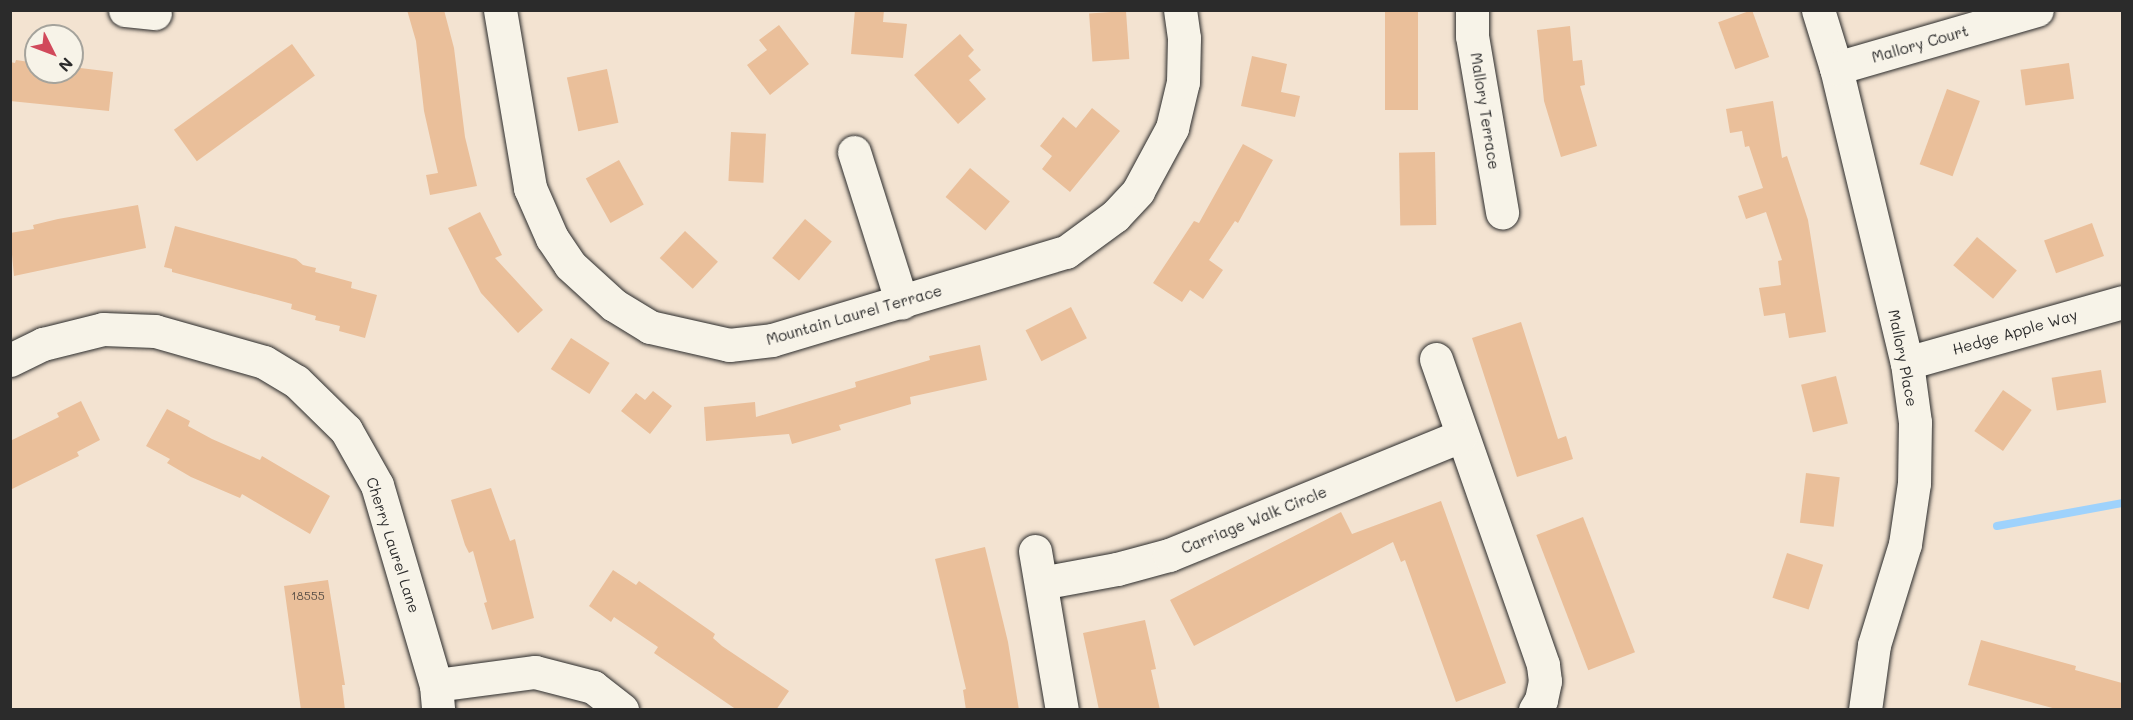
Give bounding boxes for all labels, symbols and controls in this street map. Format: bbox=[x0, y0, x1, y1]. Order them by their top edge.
street label: Mallory Court bbox=[1870, 22, 1970, 66]
north arrow bbox=[24, 24, 84, 84]
street label: Mallory Terrace bbox=[1467, 51, 1503, 171]
text: N bbox=[54, 53, 78, 77]
street label: Mountain Laurel Terrace bbox=[764, 281, 944, 349]
street label: Hedge Apple Way bbox=[1950, 306, 2080, 358]
street label: Mallory Place bbox=[1885, 308, 1921, 408]
street label: Cherry Laurel Lane bbox=[363, 475, 423, 615]
street label: Carriage Walk Circle bbox=[1179, 483, 1329, 557]
house number: 18555 bbox=[291, 589, 325, 603]

